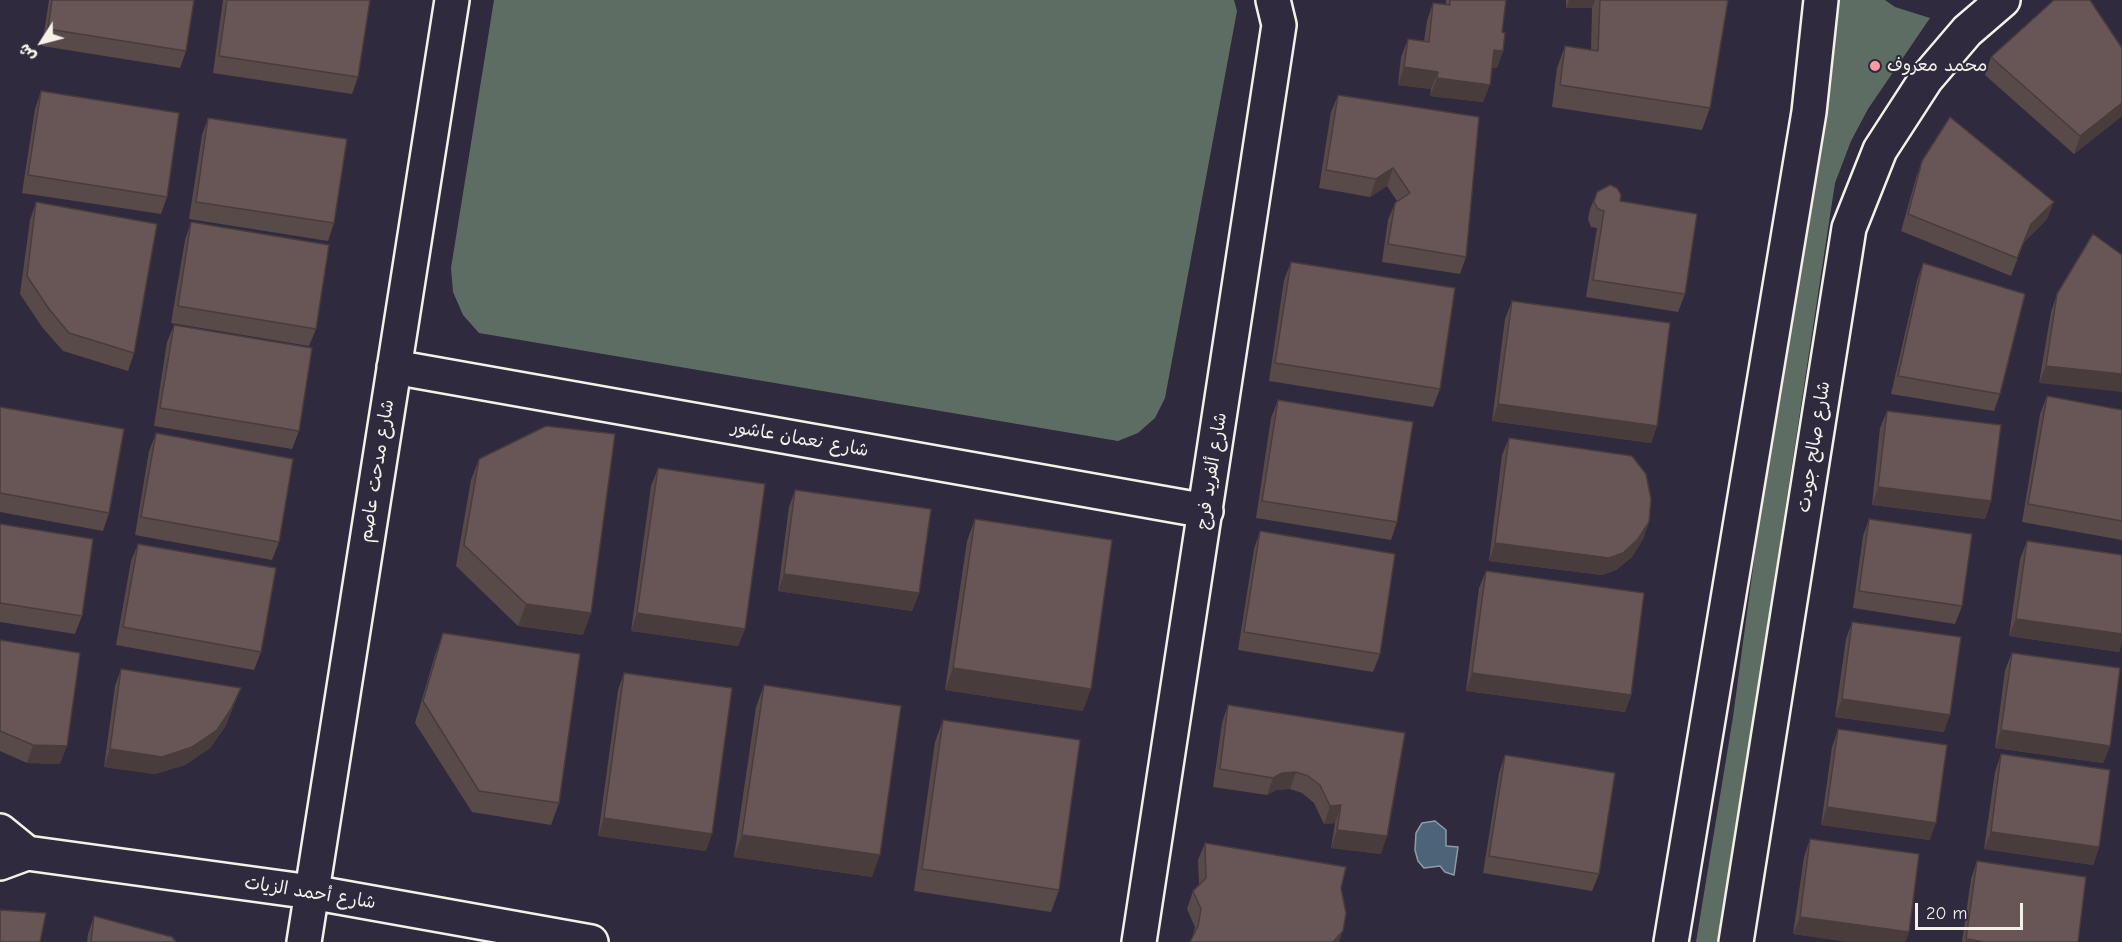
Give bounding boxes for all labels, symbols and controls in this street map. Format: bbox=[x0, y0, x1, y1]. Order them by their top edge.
north arrow bbox=[12, 12, 72, 72]
text: ش bbox=[15, 40, 40, 65]
place label: محمد معروف bbox=[1887, 55, 1987, 77]
marker: محمد معروف bbox=[1868, 59, 1882, 73]
street label: شارع صالح جودت bbox=[1793, 380, 1835, 514]
street label: شارع مدحت عاصم bbox=[355, 398, 399, 544]
street label: شارع ألفريد فرج bbox=[1192, 411, 1232, 531]
street label: شارع نعمان عاشور bbox=[730, 416, 870, 462]
street label: شارع أحمد الزيات bbox=[243, 872, 377, 914]
scale bar bbox=[1918, 891, 2026, 929]
text: 20 m bbox=[1926, 903, 1967, 924]

